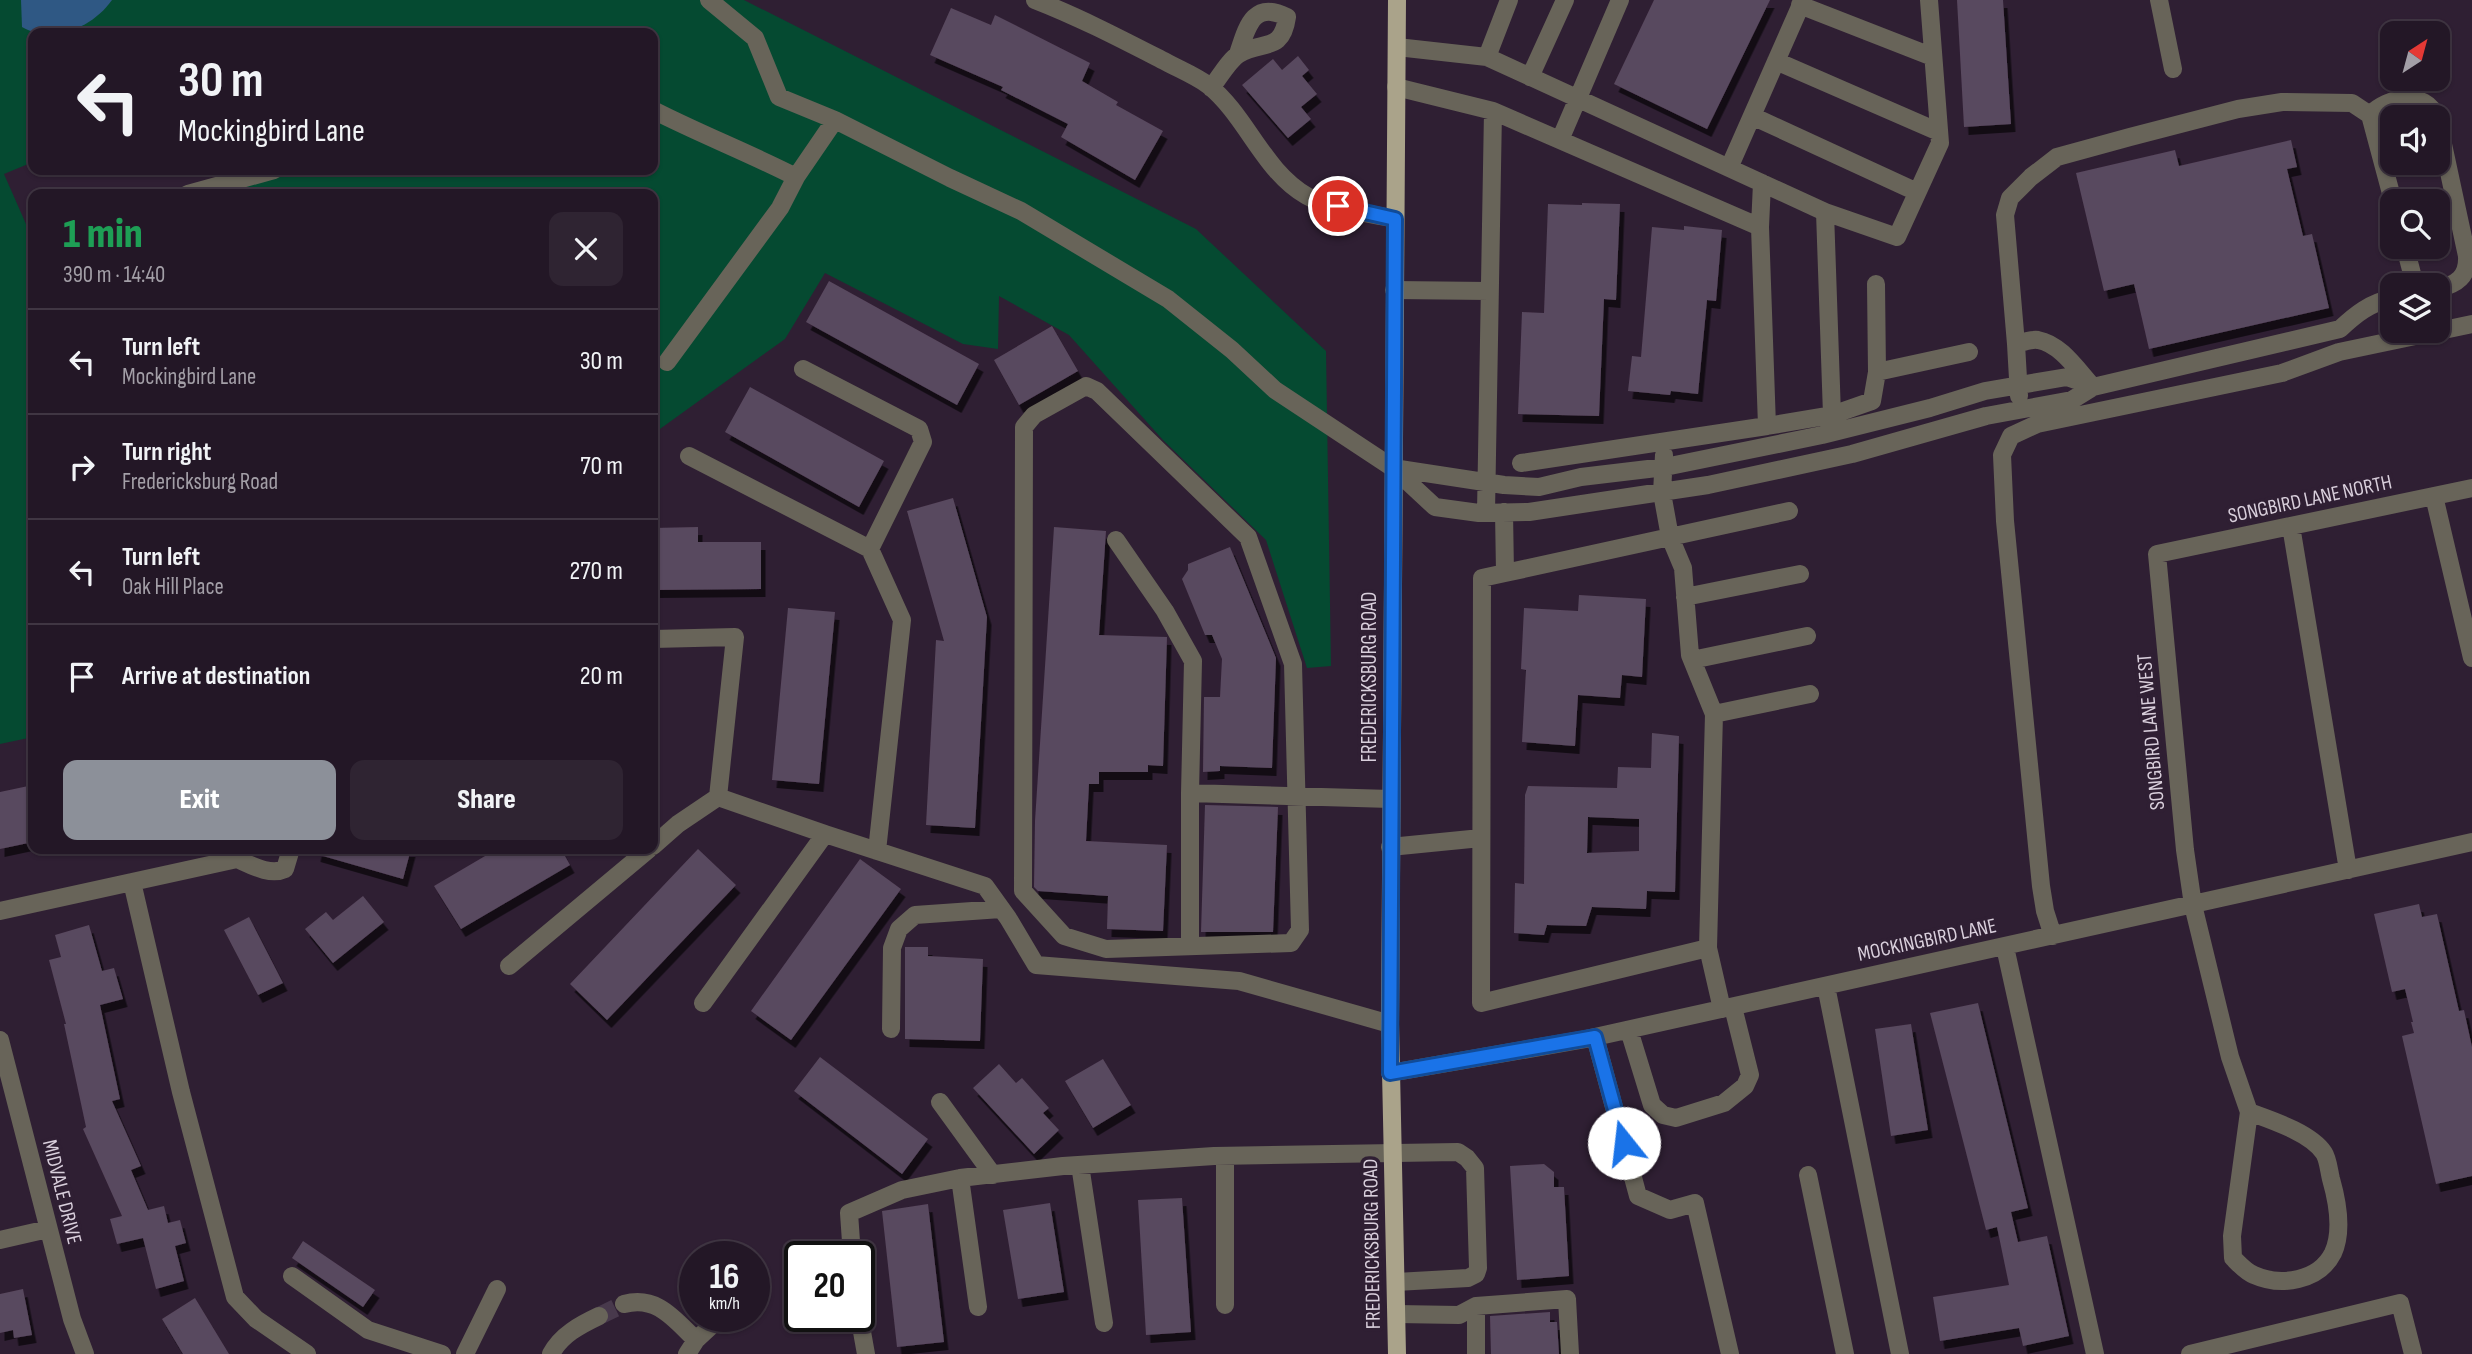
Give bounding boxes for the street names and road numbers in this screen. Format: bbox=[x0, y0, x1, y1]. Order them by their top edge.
street label: SONGBIRD LANE NORTH bbox=[2226, 469, 2394, 529]
street label: FREDERICKSBURG ROAD bbox=[1357, 592, 1382, 762]
street label: SONGBIRD LANE WEST bbox=[2132, 652, 2170, 811]
street label: MOCKINGBIRD LANE bbox=[1855, 913, 1999, 967]
street label: MIDVALE DRIVE bbox=[37, 1137, 87, 1247]
street label: FREDERICKSBURG ROAD bbox=[1358, 1159, 1386, 1329]

